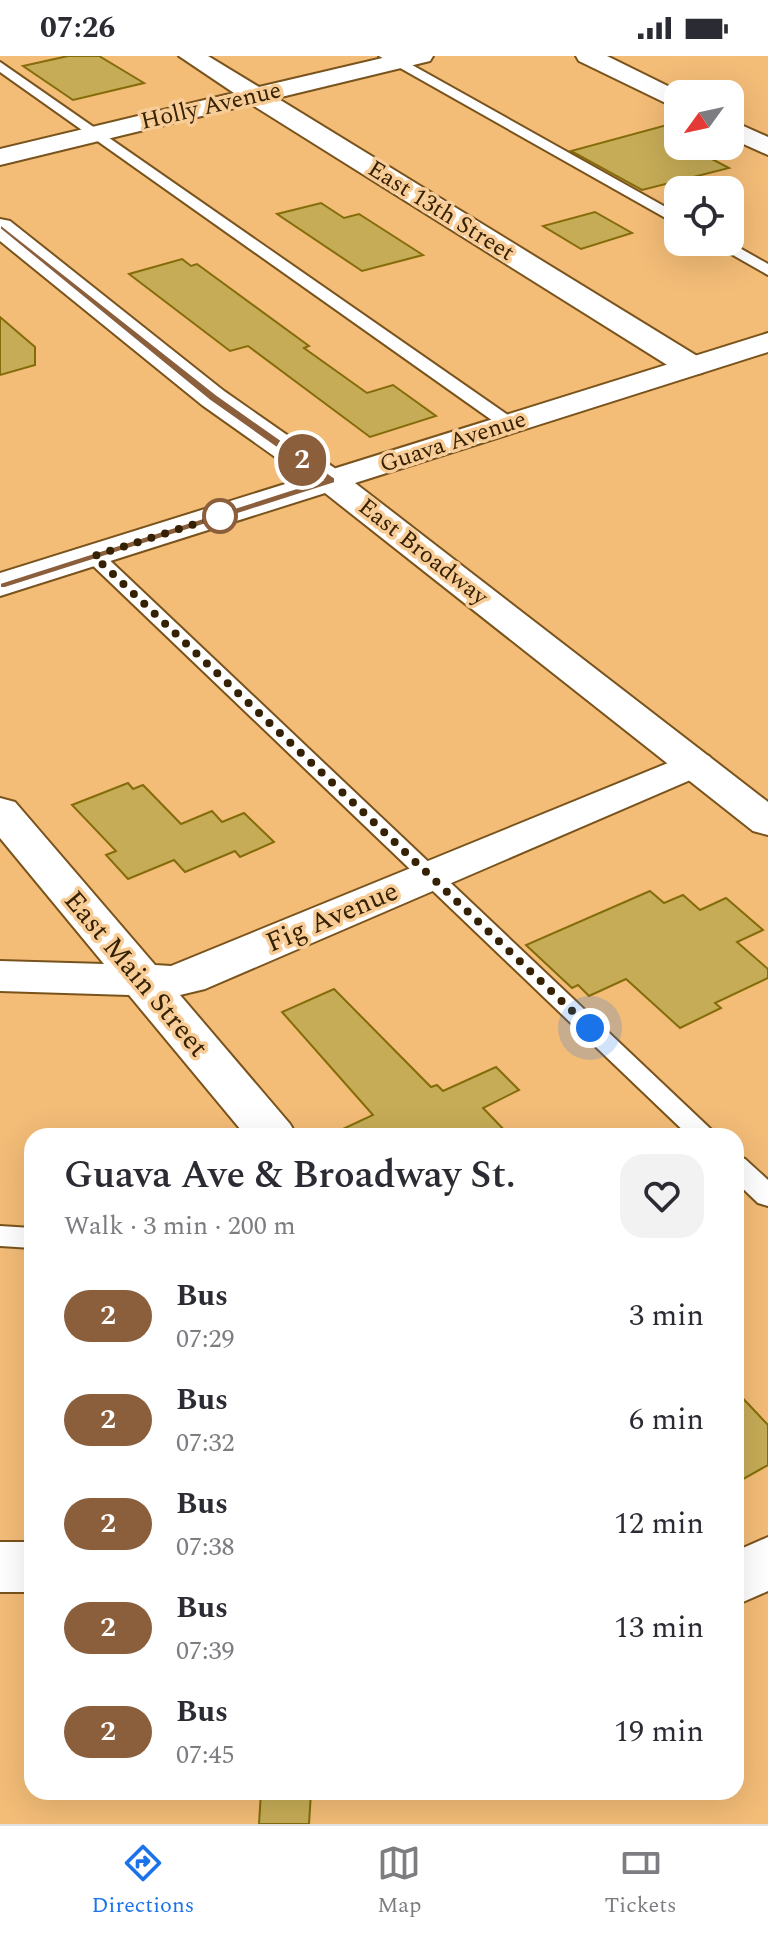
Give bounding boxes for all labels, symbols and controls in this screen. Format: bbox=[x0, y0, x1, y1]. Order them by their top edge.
text: 07:26 bbox=[40, 5, 115, 51]
street label: Holly Avenue bbox=[137, 72, 285, 140]
north arrow bbox=[664, 80, 744, 160]
map controls bbox=[664, 80, 744, 256]
street label: East 13th Street bbox=[360, 151, 522, 271]
button: locate bbox=[664, 176, 744, 256]
street label: Guava Avenue bbox=[375, 401, 531, 483]
line badge: 2 bbox=[276, 434, 328, 486]
text: 2 bbox=[294, 438, 310, 481]
street label: East Broadway bbox=[350, 490, 497, 615]
unlabelled marker bbox=[203, 499, 237, 533]
street label: Fig Avenue bbox=[259, 870, 405, 964]
street label: East Main Street bbox=[53, 881, 219, 1067]
your location bbox=[570, 1008, 610, 1048]
text: Guava Ave & Broadway St. bbox=[64, 1147, 516, 1205]
button: heart bbox=[620, 1154, 704, 1238]
text: Walk · 3 min · 200 m bbox=[64, 1206, 296, 1246]
text: Bus bbox=[176, 1273, 228, 1319]
text: 3 min bbox=[629, 1293, 704, 1339]
text: 2 bbox=[100, 1294, 116, 1337]
text: 07:29 bbox=[176, 1319, 235, 1359]
text: Bus bbox=[176, 1377, 228, 1423]
text: 6 min bbox=[629, 1397, 704, 1443]
text: 2 bbox=[100, 1398, 116, 1441]
text: 07:32 bbox=[176, 1423, 235, 1463]
text: Bus bbox=[176, 1481, 228, 1527]
text: 12 min bbox=[614, 1501, 704, 1547]
text: 2 bbox=[100, 1502, 116, 1545]
text: 07:38 bbox=[176, 1527, 235, 1567]
text: Bus bbox=[176, 1585, 228, 1631]
text: 13 min bbox=[614, 1605, 704, 1651]
text: 2 bbox=[100, 1606, 116, 1649]
text: 07:39 bbox=[176, 1631, 235, 1671]
text: Bus bbox=[176, 1689, 228, 1735]
text: 19 min bbox=[614, 1709, 704, 1755]
text: 2 bbox=[100, 1710, 116, 1753]
text: 07:45 bbox=[176, 1735, 235, 1775]
tab: Directions bbox=[91, 1841, 194, 1922]
tab: Map bbox=[377, 1841, 422, 1922]
tab: Tickets bbox=[604, 1841, 677, 1922]

